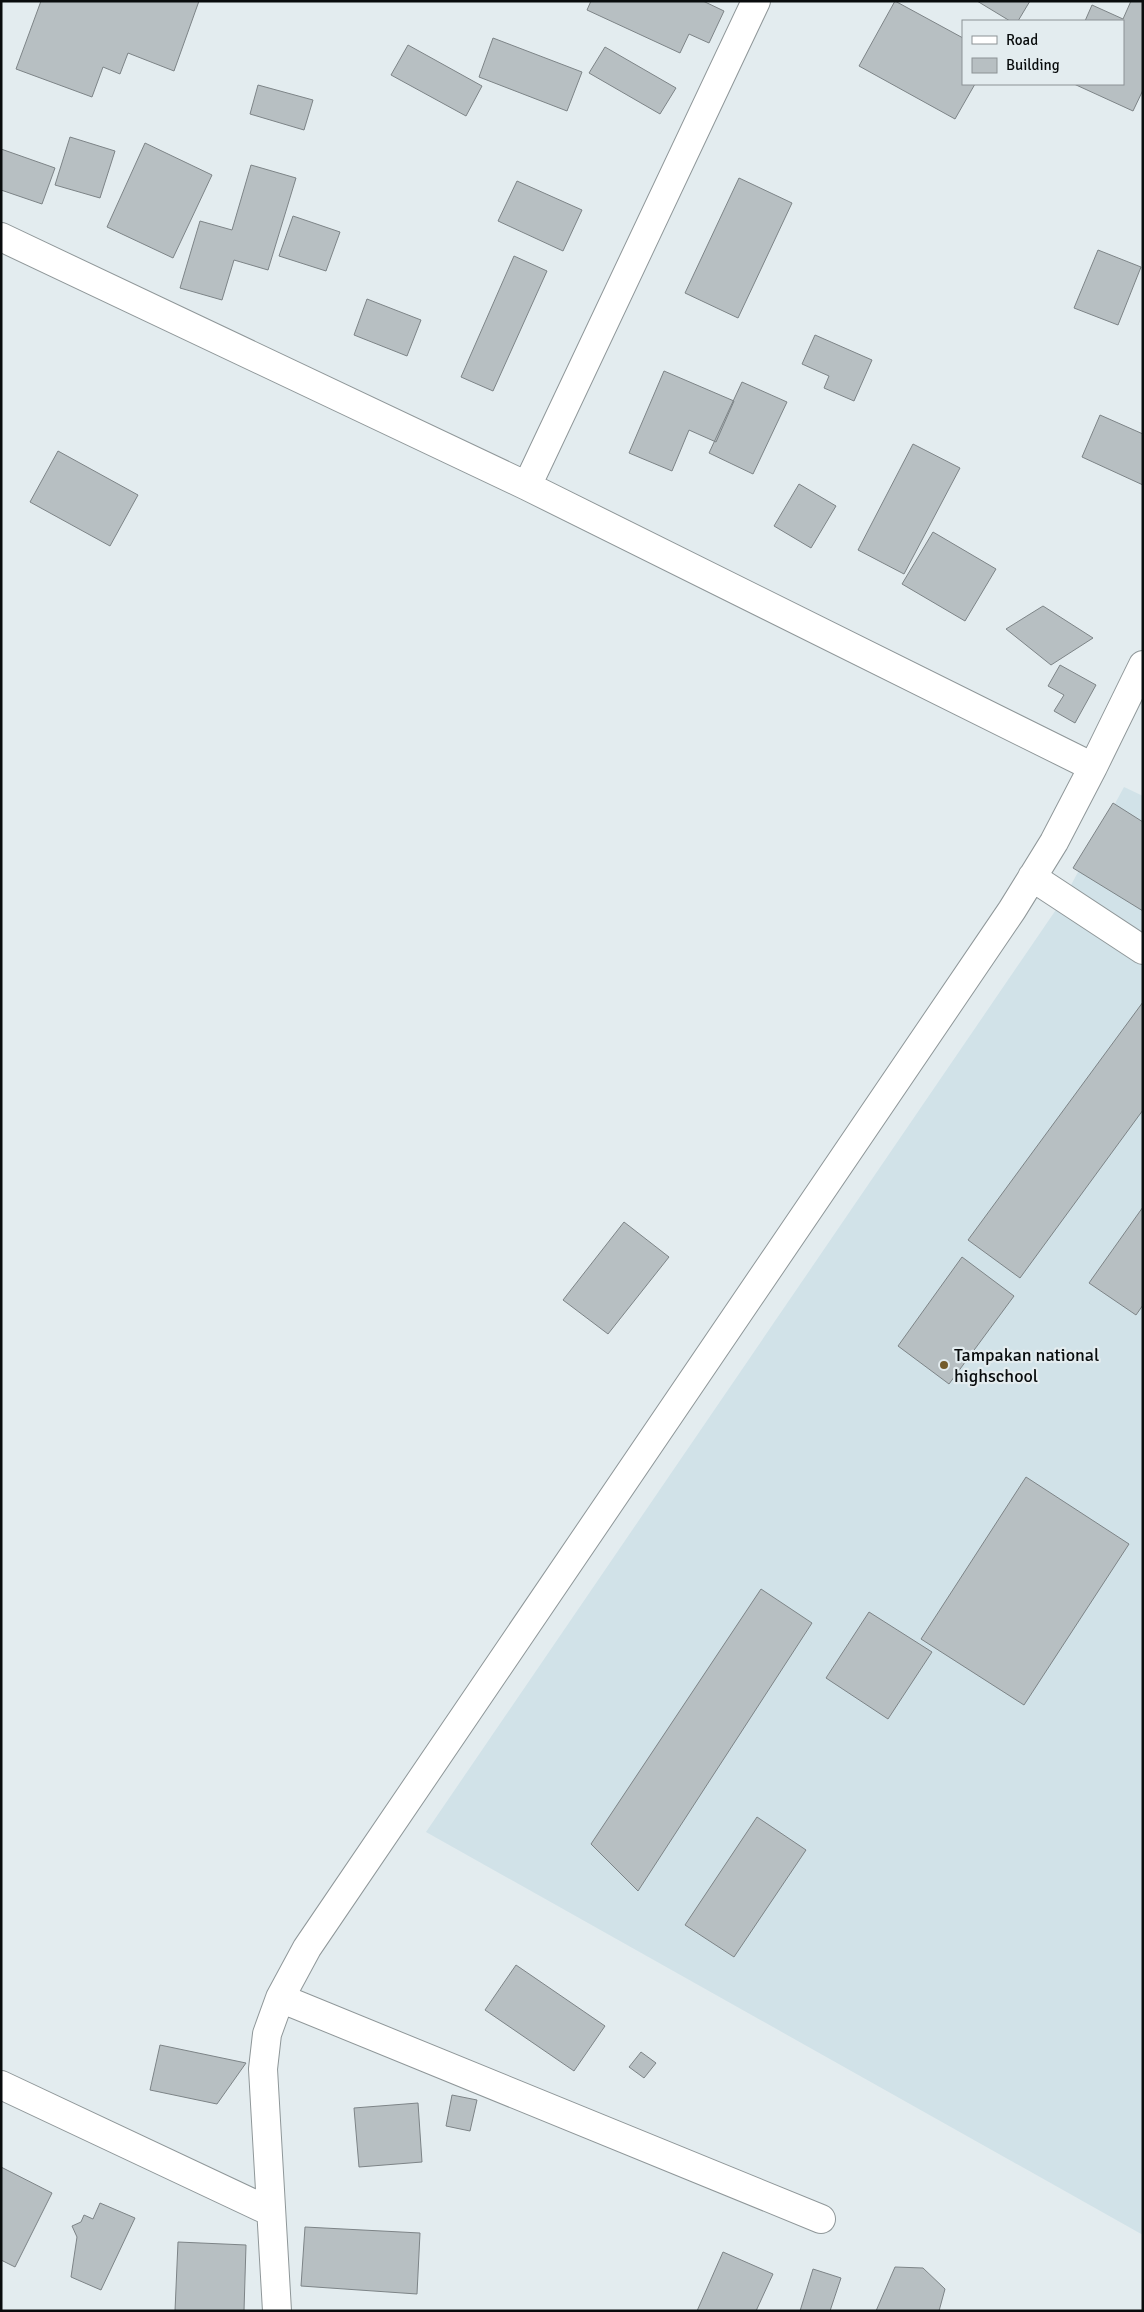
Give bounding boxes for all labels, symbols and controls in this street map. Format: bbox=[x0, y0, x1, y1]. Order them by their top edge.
legend bbox=[962, 20, 1124, 85]
text: Road bbox=[1006, 31, 1038, 49]
text: Building bbox=[1006, 56, 1060, 74]
place label: Tampakan national highschool bbox=[954, 1344, 1099, 1387]
marker: Tampakan national highschool bbox=[938, 1359, 950, 1371]

